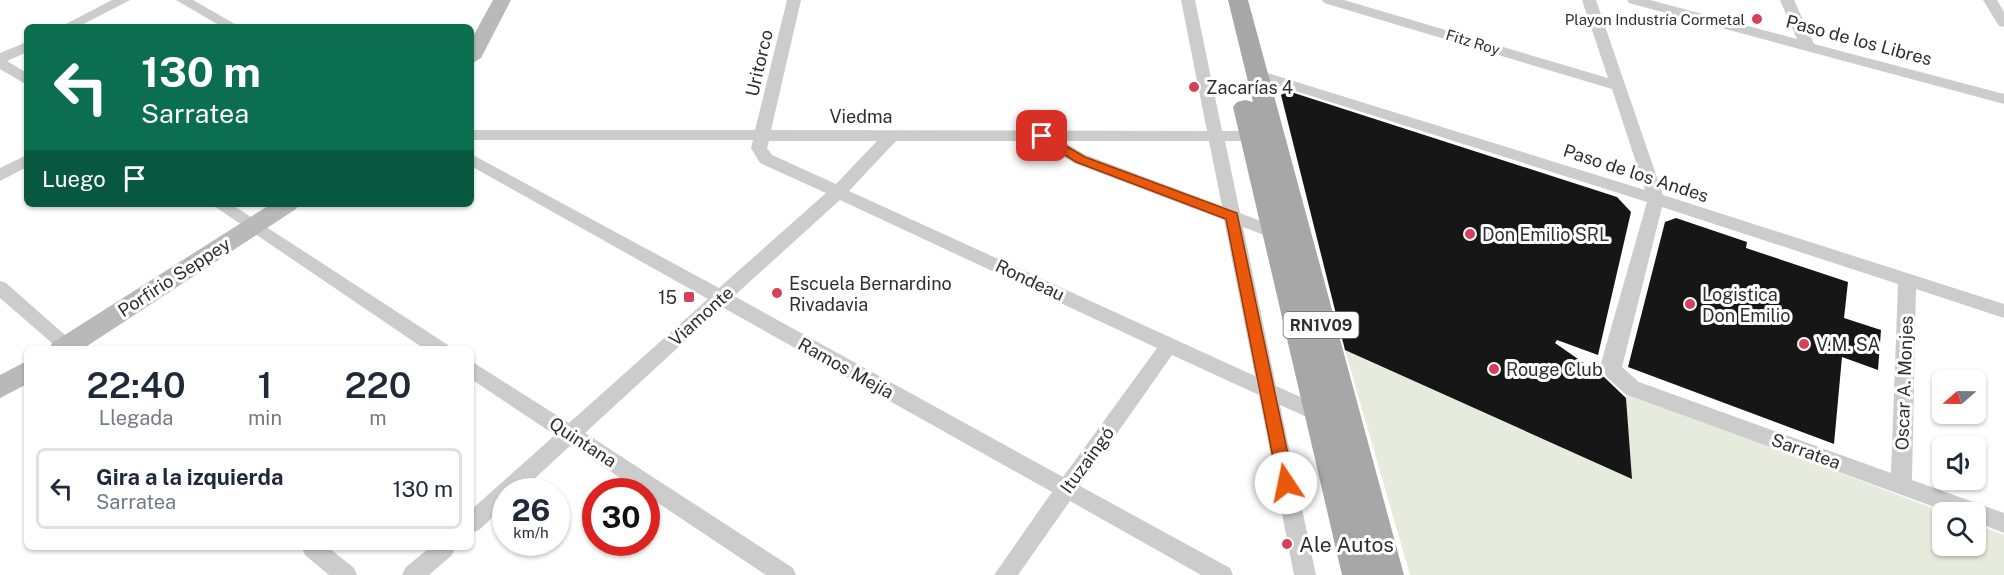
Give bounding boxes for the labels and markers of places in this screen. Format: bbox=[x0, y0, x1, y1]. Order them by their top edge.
place label: Playon Industría Cormetal bbox=[1565, 11, 1745, 28]
marker: Playon Industría Cormetal bbox=[1750, 12, 1764, 26]
place label: Zacarías 4 bbox=[1206, 77, 1293, 98]
marker: Zacarías 4 bbox=[1187, 80, 1201, 94]
pin bbox=[1016, 110, 1067, 161]
place label: Don Emilio SRL bbox=[1482, 224, 1609, 245]
marker: Don Emilio SRL bbox=[1463, 227, 1477, 241]
place label: Escuela Bernardino Rivadavia bbox=[789, 273, 952, 315]
place label: Logistica Don Emilio bbox=[1702, 284, 1791, 326]
marker: Escuela Bernardino Rivadavia bbox=[770, 286, 784, 300]
place label: 15 bbox=[658, 287, 677, 308]
marker: 15 bbox=[682, 290, 696, 304]
marker: Logistica Don Emilio bbox=[1683, 297, 1697, 311]
place label: V.M. SA bbox=[1816, 334, 1880, 355]
marker: V.M. SA bbox=[1797, 337, 1811, 351]
place label: Rouge Club bbox=[1506, 359, 1603, 380]
marker: Rouge Club bbox=[1487, 362, 1501, 376]
place label: Ale Autos bbox=[1299, 532, 1394, 557]
marker: Ale Autos bbox=[1280, 537, 1294, 551]

